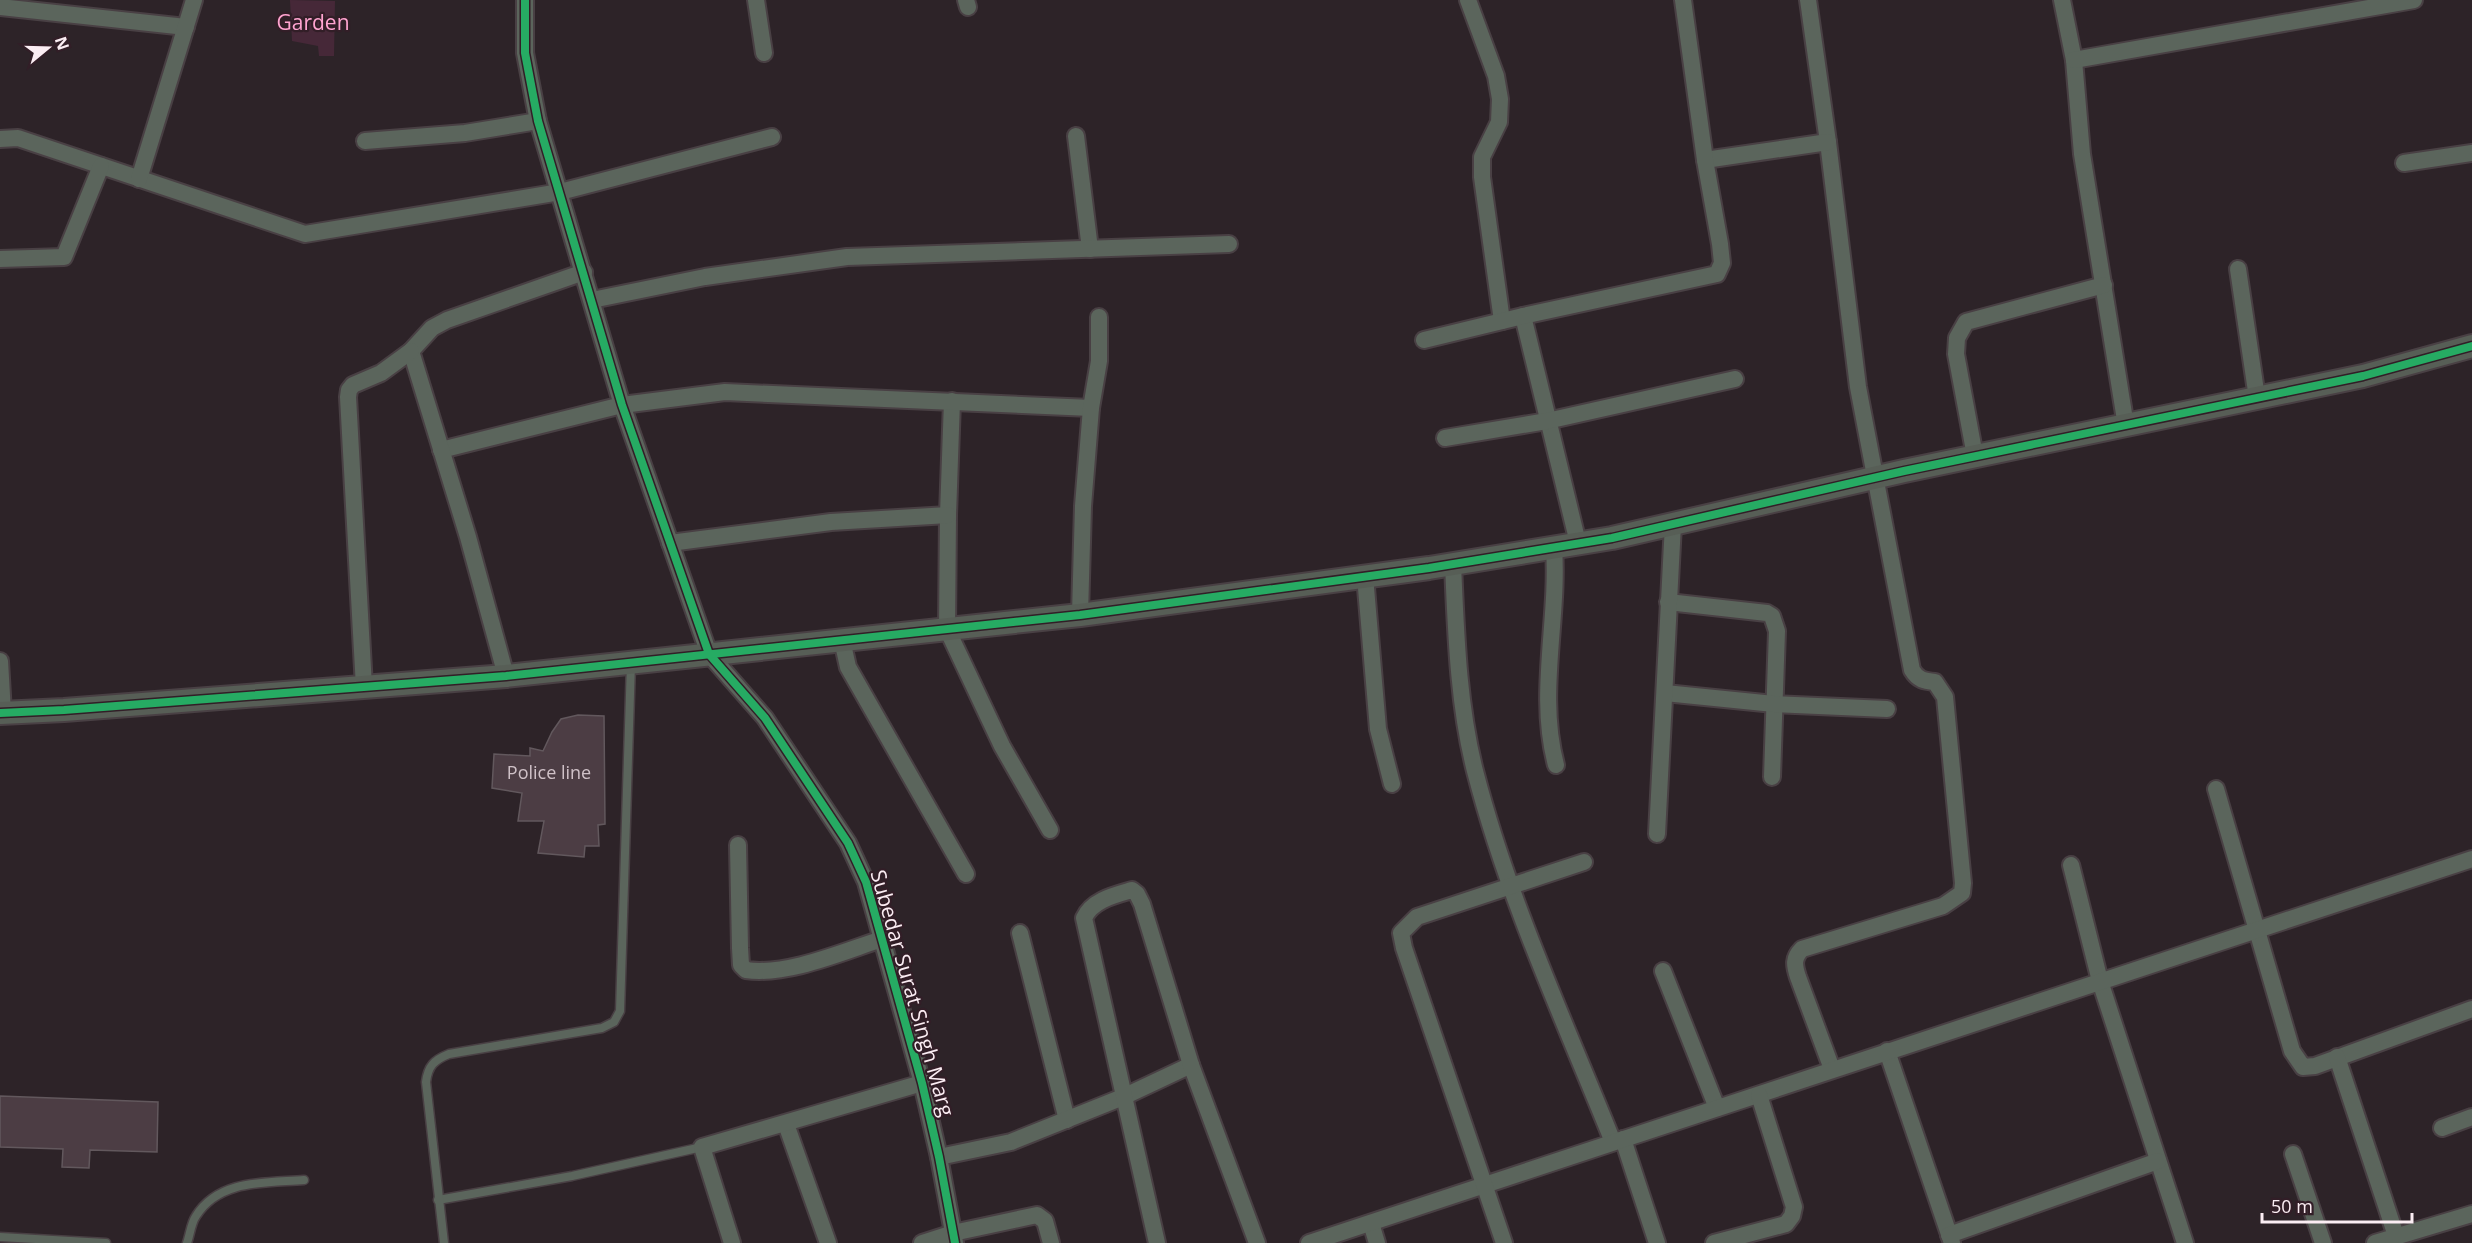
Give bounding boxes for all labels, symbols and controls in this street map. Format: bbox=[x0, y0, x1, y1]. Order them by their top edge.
park label: Garden bbox=[276, 8, 350, 36]
north arrow bbox=[18, 18, 78, 78]
text: N bbox=[50, 33, 75, 53]
house number: Police line bbox=[507, 760, 591, 784]
street label: Subedar Surat Singh Marg bbox=[864, 867, 962, 1119]
scale bar bbox=[2262, 1186, 2412, 1224]
text: 50 m bbox=[2271, 1194, 2313, 1218]

